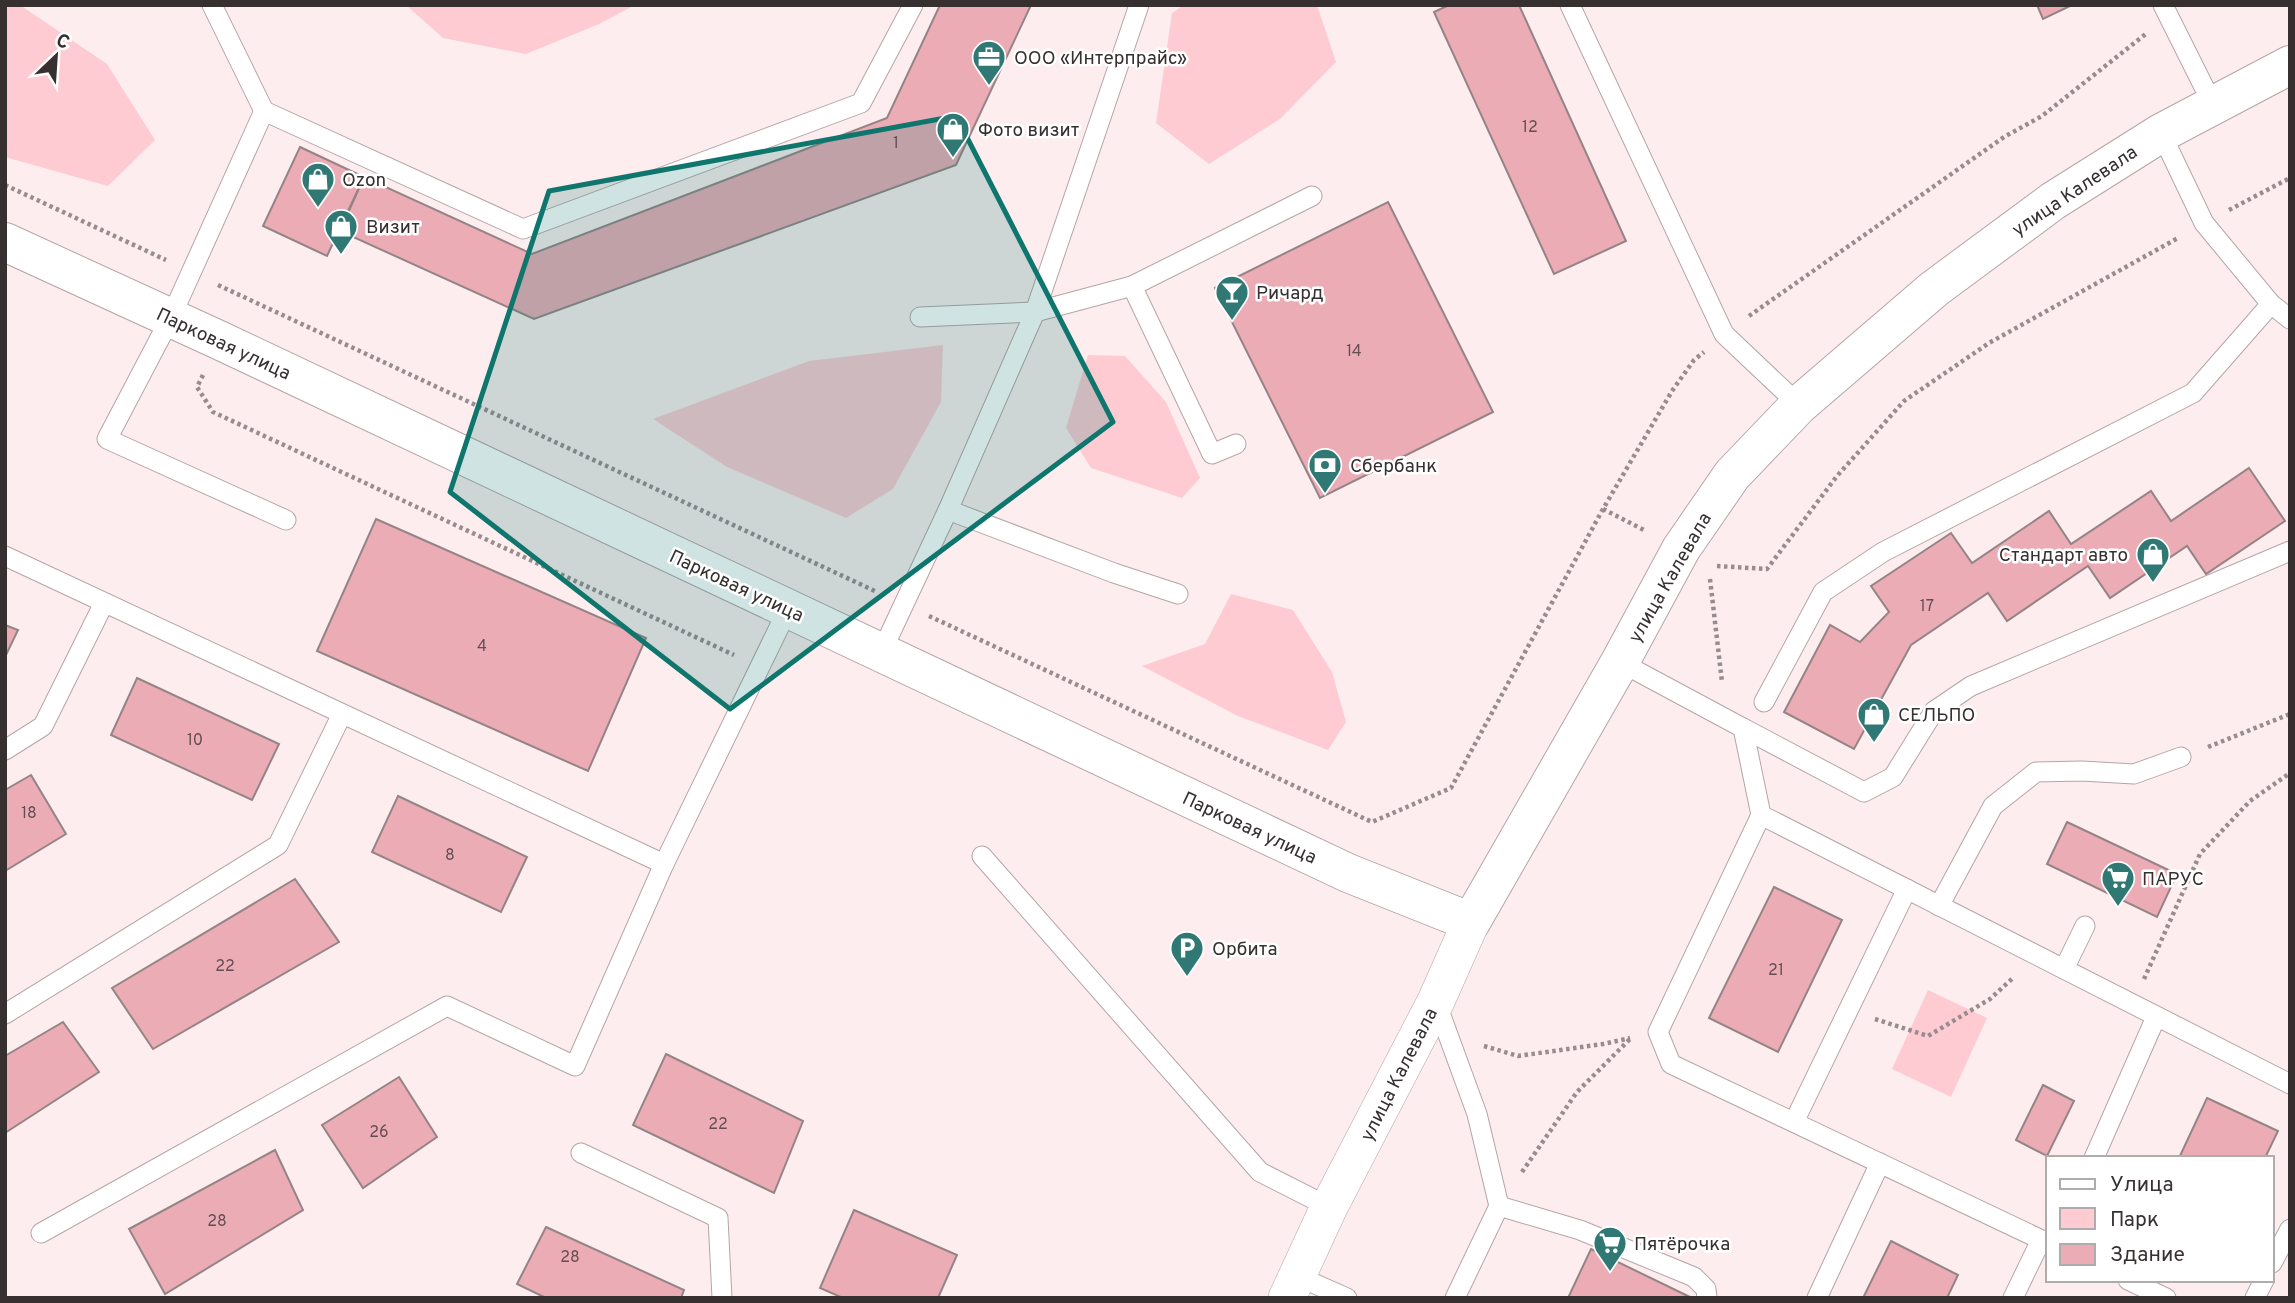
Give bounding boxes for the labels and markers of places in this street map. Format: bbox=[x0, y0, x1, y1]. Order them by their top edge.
office icon: ООО «Интерпрайс» bbox=[970, 38, 1008, 87]
place label: ООО «Интерпрайс» bbox=[1014, 47, 1187, 71]
shop icon: Фото визит bbox=[934, 110, 972, 159]
place label: Фото визит bbox=[978, 119, 1080, 143]
shop icon: Ozon bbox=[299, 160, 337, 209]
place label: Ozon bbox=[342, 169, 386, 193]
shop icon: Визит bbox=[322, 207, 360, 256]
place label: Визит bbox=[366, 216, 420, 240]
bar icon: Ричард bbox=[1213, 273, 1251, 322]
place label: Ричард bbox=[1256, 282, 1324, 306]
bank icon: Сбербанк bbox=[1306, 446, 1344, 495]
place label: Сбербанк bbox=[1350, 455, 1437, 479]
shop icon: Стандарт авто bbox=[2134, 535, 2172, 584]
place label: Стандарт авто bbox=[1999, 544, 2128, 568]
shop icon: СЕЛЬПО bbox=[1855, 695, 1893, 744]
place label: СЕЛЬПО bbox=[1898, 704, 1975, 728]
supermarket icon: ПАРУС bbox=[2099, 859, 2137, 908]
place label: ПАРУС bbox=[2142, 868, 2204, 892]
parking icon: Орбита bbox=[1168, 929, 1206, 978]
place label: Орбита bbox=[1212, 938, 1278, 962]
supermarket icon: Пятёрочка bbox=[1591, 1224, 1629, 1273]
place label: Пятёрочка bbox=[1634, 1233, 1730, 1257]

